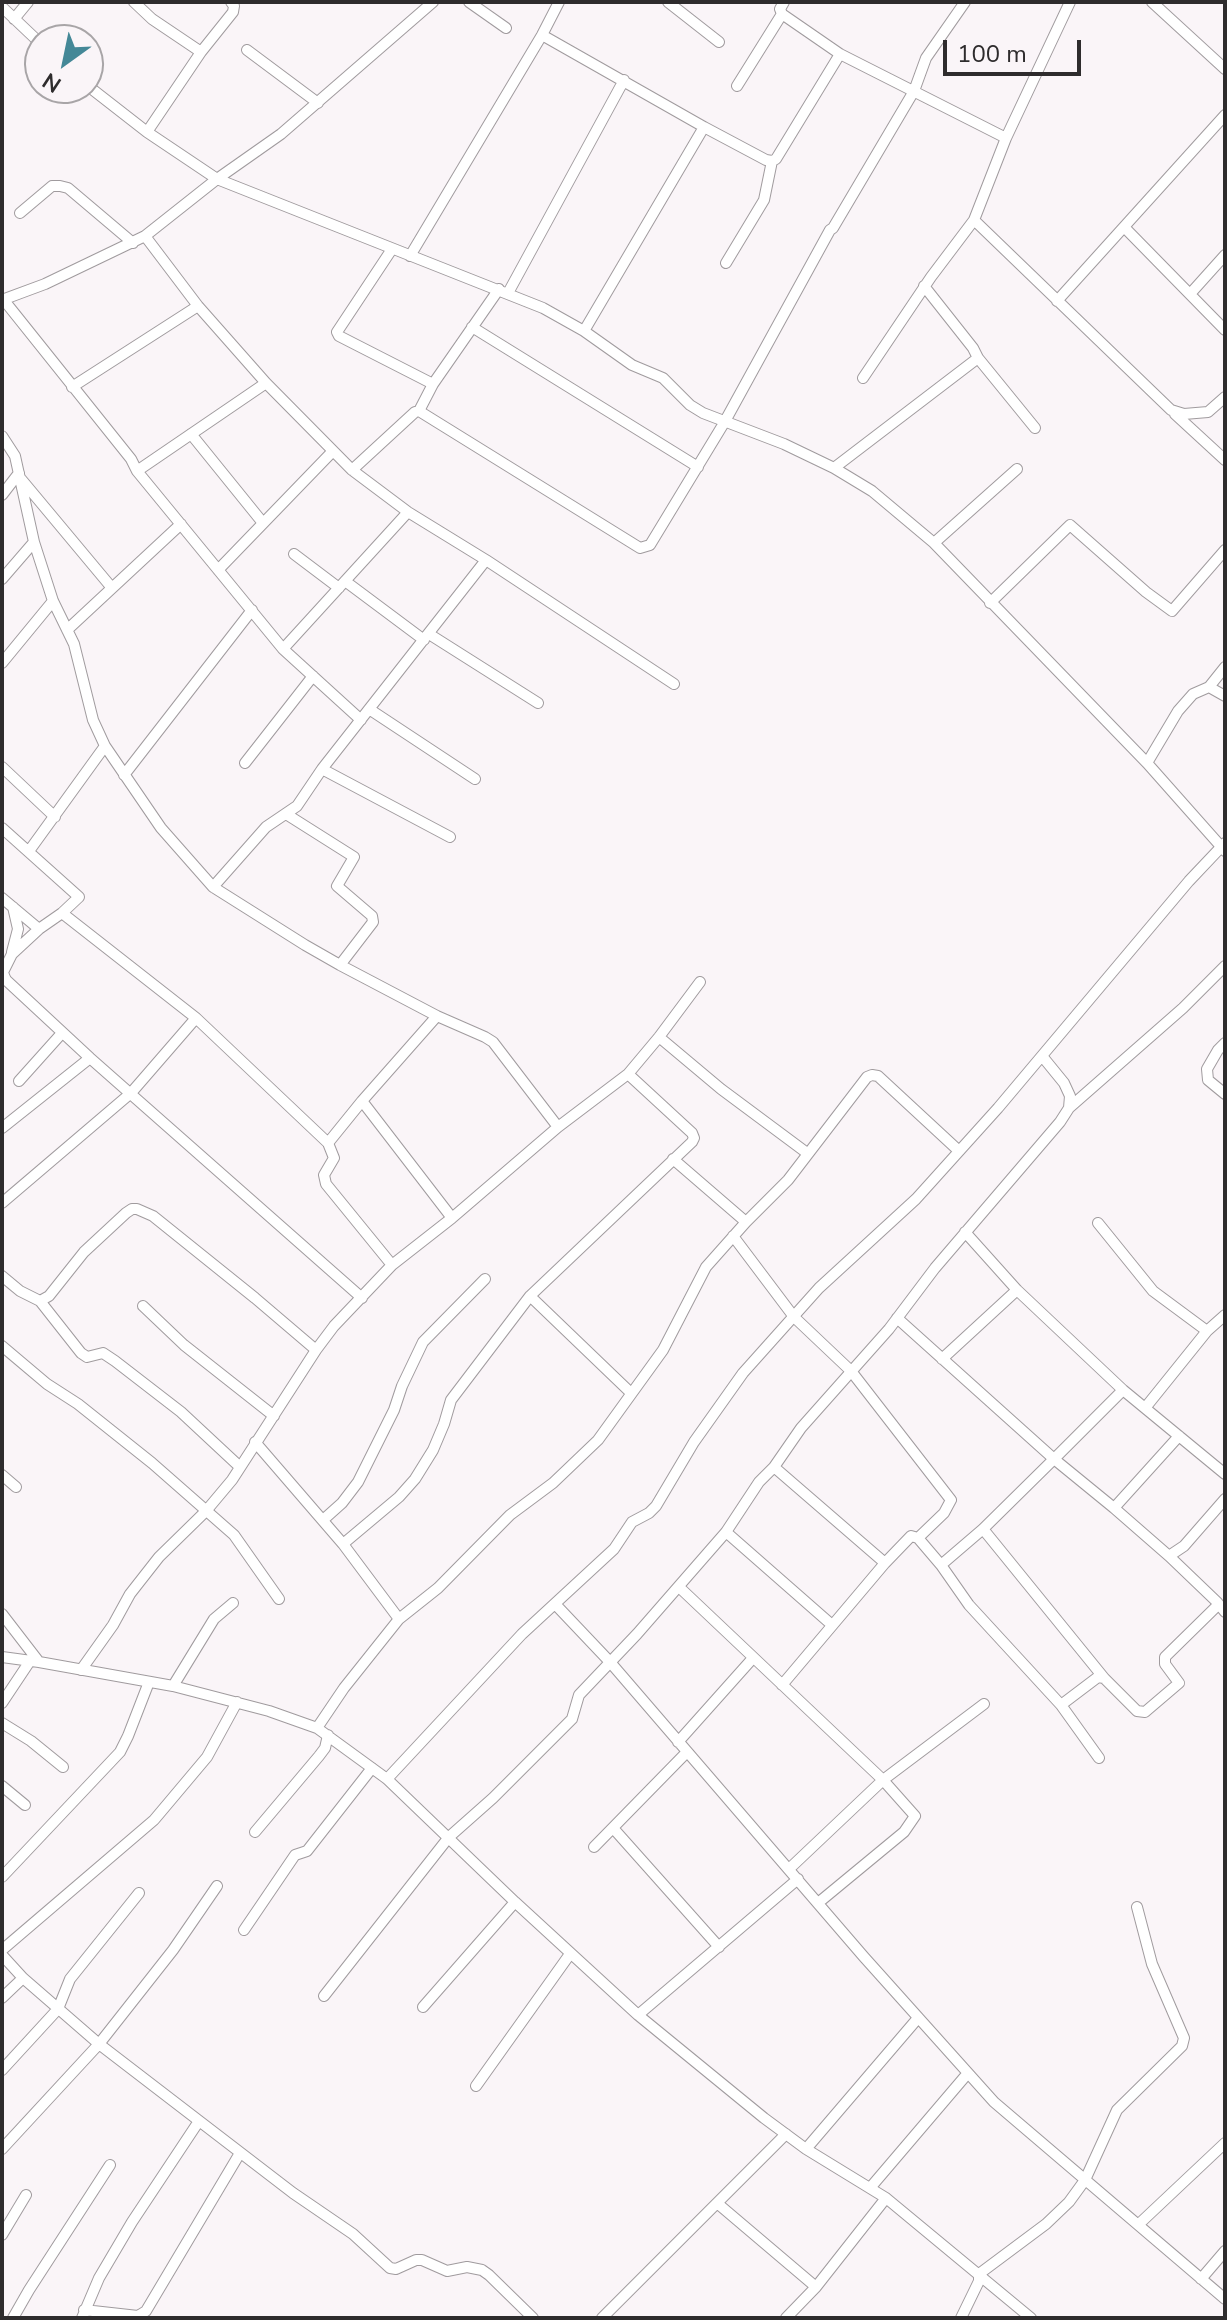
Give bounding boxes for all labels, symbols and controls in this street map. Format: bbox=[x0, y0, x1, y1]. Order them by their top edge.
north arrow bbox=[24, 24, 104, 104]
scale bar bbox=[947, 24, 1085, 74]
text: 100 m bbox=[957, 38, 1027, 70]
text: N bbox=[37, 65, 67, 100]

